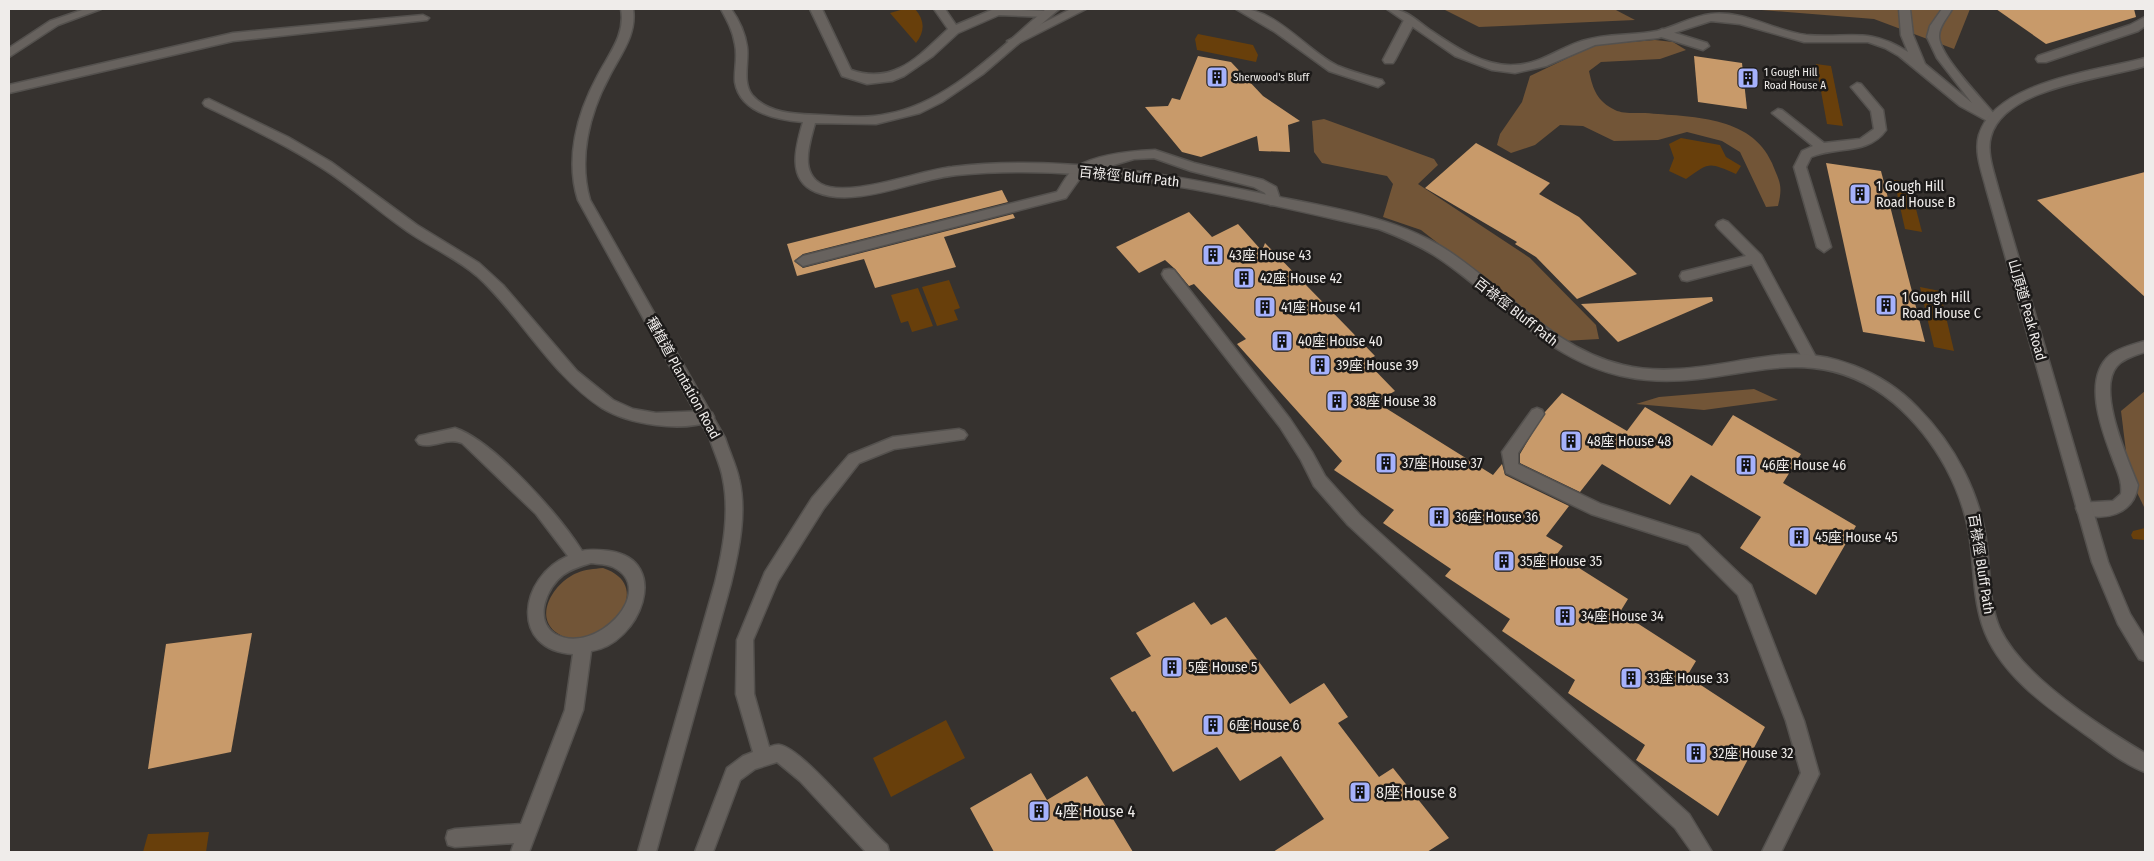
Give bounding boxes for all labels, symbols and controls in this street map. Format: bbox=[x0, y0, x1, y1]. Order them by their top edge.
building icon: Sherwood's Bluff bbox=[1205, 65, 1229, 89]
building icon: 1 Gough Hill Road House A bbox=[1736, 66, 1760, 90]
place label: 1 Gough Hill Road House A bbox=[1764, 66, 1826, 92]
place label: Sherwood's Bluff bbox=[1233, 71, 1310, 84]
street label: 百祿徑 Bluff Path bbox=[1078, 163, 1180, 191]
place label: 1 Gough Hill Road House B bbox=[1876, 178, 1956, 211]
building icon: 1 Gough Hill Road House B bbox=[1848, 182, 1872, 206]
building icon: 43座 House 43 bbox=[1201, 243, 1225, 267]
place label: 43座 House 43 bbox=[1229, 247, 1311, 264]
street label: 山頂道 Peak Road bbox=[2004, 257, 2050, 363]
building icon: 42座 House 42 bbox=[1232, 266, 1256, 290]
place label: 42座 House 42 bbox=[1260, 270, 1342, 287]
street label: 百祿徑 Bluff Path bbox=[1471, 274, 1561, 350]
place label: 1 Gough Hill Road House C bbox=[1902, 289, 1981, 322]
building icon: 1 Gough Hill Road House C bbox=[1874, 293, 1898, 317]
building icon: 41座 House 41 bbox=[1253, 295, 1277, 319]
place label: 41座 House 41 bbox=[1281, 299, 1361, 316]
street label: 種植道 Plantation Road bbox=[642, 314, 724, 442]
building icon: 40座 House 40 bbox=[1270, 329, 1294, 353]
place label: 40座 House 40 bbox=[1298, 333, 1383, 350]
building icon: 39座 House 39 bbox=[1308, 353, 1332, 377]
place label: 39座 House 39 bbox=[1336, 357, 1419, 374]
building icon: 38座 House 38 bbox=[1325, 389, 1349, 413]
place label: 38座 House 38 bbox=[1353, 393, 1436, 410]
building icon: 48座 House 48 bbox=[1559, 429, 1583, 453]
place label: 48座 House 48 bbox=[1587, 433, 1671, 450]
building icon: 37座 House 37 bbox=[1374, 451, 1398, 475]
building icon: 46座 House 46 bbox=[1734, 453, 1758, 477]
place label: 37座 House 37 bbox=[1402, 455, 1483, 472]
place label: 46座 House 46 bbox=[1762, 457, 1846, 474]
building icon: 36座 House 36 bbox=[1427, 505, 1451, 529]
place label: 36座 House 36 bbox=[1455, 509, 1538, 526]
street label: 百祿徑 Bluff Path bbox=[1965, 513, 1997, 615]
building icon: 45座 House 45 bbox=[1787, 525, 1811, 549]
place label: 45座 House 45 bbox=[1815, 529, 1898, 546]
building icon: 35座 House 35 bbox=[1492, 549, 1516, 573]
place label: 35座 House 35 bbox=[1520, 553, 1602, 570]
building icon: 34座 House 34 bbox=[1553, 604, 1577, 628]
place label: 34座 House 34 bbox=[1581, 608, 1664, 625]
building icon: 5座 House 5 bbox=[1160, 655, 1184, 679]
place label: 5座 House 5 bbox=[1188, 659, 1258, 676]
building icon: 33座 House 33 bbox=[1619, 666, 1643, 690]
place label: 33座 House 33 bbox=[1647, 670, 1729, 687]
building icon: 6座 House 6 bbox=[1201, 713, 1225, 737]
place label: 6座 House 6 bbox=[1229, 717, 1300, 734]
building icon: 32座 House 32 bbox=[1684, 741, 1708, 765]
place label: 32座 House 32 bbox=[1712, 745, 1793, 762]
building icon: 8座 House 8 bbox=[1348, 780, 1372, 804]
place label: 8座 House 8 bbox=[1376, 783, 1457, 802]
building icon: 4座 House 4 bbox=[1027, 799, 1051, 823]
place label: 4座 House 4 bbox=[1055, 802, 1135, 821]

